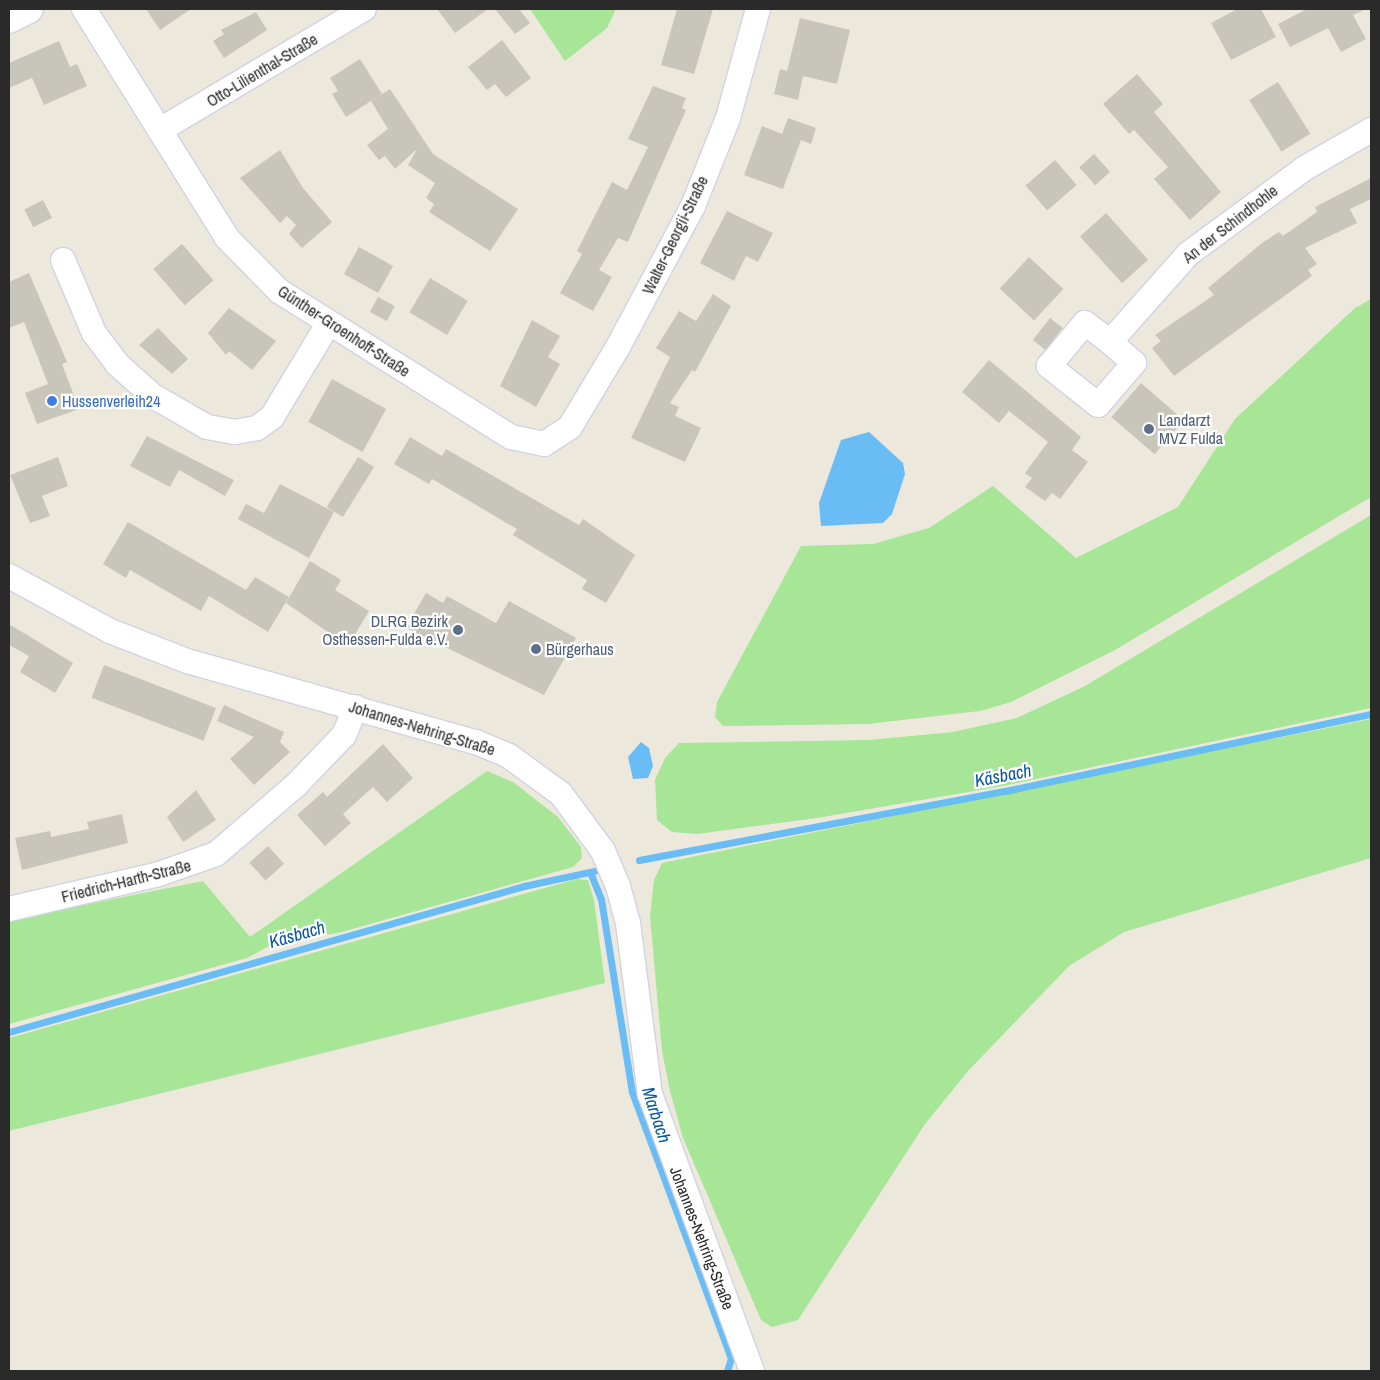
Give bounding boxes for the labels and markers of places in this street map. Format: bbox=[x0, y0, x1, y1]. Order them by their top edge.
place label: Hussenverleih24 bbox=[62, 391, 160, 411]
marker: Hussenverleih24 bbox=[46, 395, 58, 407]
place label: Landarzt MVZ Fulda bbox=[1159, 410, 1223, 448]
marker: Landarzt MVZ Fulda bbox=[1143, 423, 1155, 435]
place label: DLRG Bezirk Osthessen-Fulda e.V. bbox=[322, 611, 448, 649]
marker: DLRG Bezirk Osthessen-Fulda e.V. bbox=[452, 624, 464, 636]
place label: Bürgerhaus bbox=[546, 639, 614, 659]
marker: Bürgerhaus bbox=[530, 643, 542, 655]

